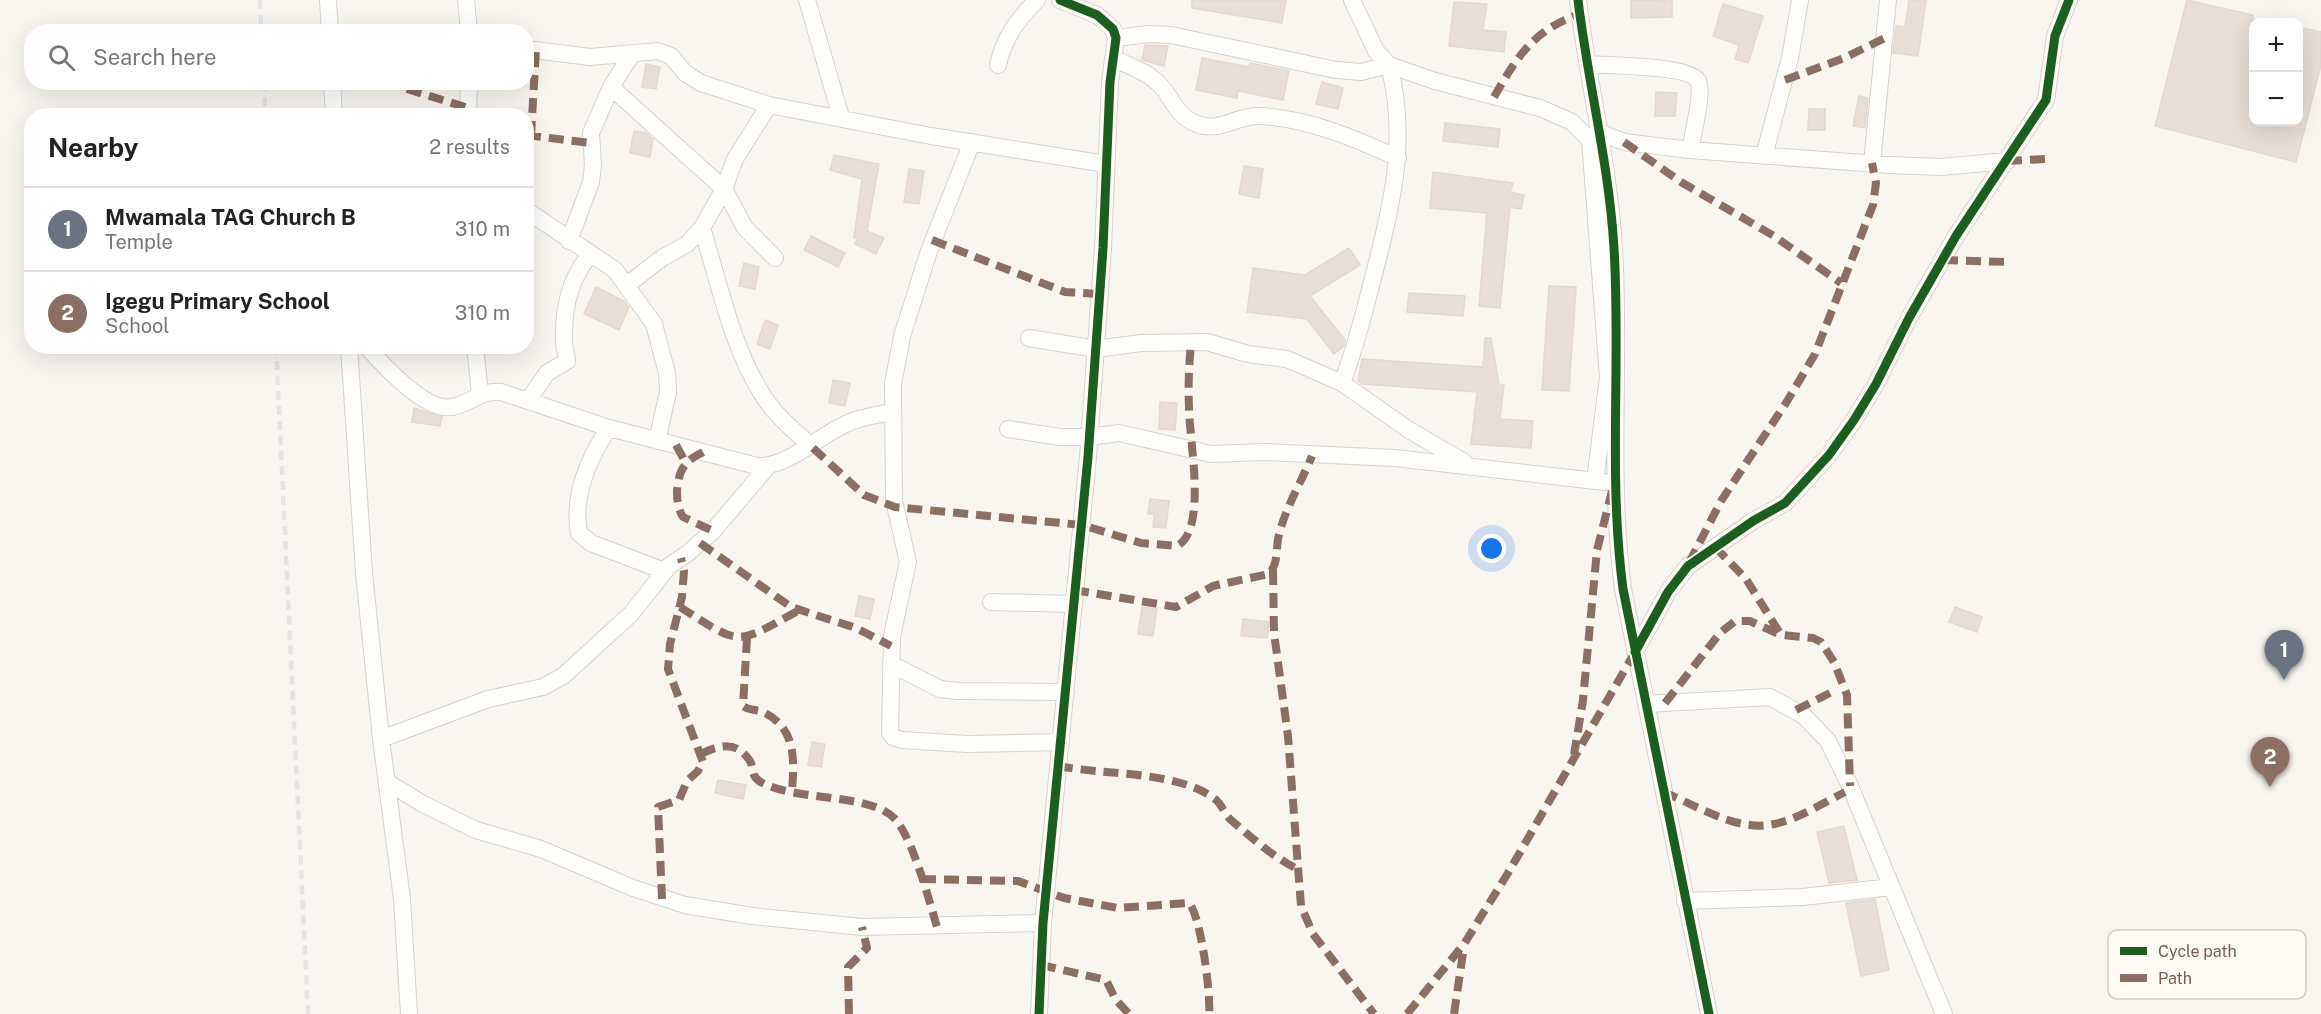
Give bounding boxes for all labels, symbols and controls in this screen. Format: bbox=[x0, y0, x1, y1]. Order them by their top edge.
map controls bbox=[2249, 18, 2303, 126]
button: + bbox=[2249, 18, 2303, 72]
search box bbox=[24, 24, 534, 90]
icon: search bbox=[45, 41, 78, 74]
text: Search here bbox=[93, 44, 217, 70]
button: − bbox=[2249, 72, 2303, 126]
text: Nearby bbox=[48, 132, 138, 163]
text: 2 results bbox=[429, 135, 510, 159]
text: Mwamala TAG Church B bbox=[105, 204, 356, 230]
text: 1 bbox=[63, 217, 72, 241]
text: 310 m bbox=[455, 217, 510, 241]
text: Temple bbox=[105, 230, 173, 254]
text: Igegu Primary School bbox=[105, 288, 330, 314]
text: 2 bbox=[61, 301, 74, 325]
text: 310 m bbox=[455, 301, 510, 325]
text: School bbox=[105, 314, 169, 338]
your location bbox=[1477, 534, 1506, 563]
pin: 1 bbox=[2264, 630, 2304, 680]
pin: 2 bbox=[2250, 738, 2290, 787]
legend bbox=[2108, 930, 2306, 999]
text: Cycle path bbox=[2158, 942, 2237, 961]
text: Path bbox=[2158, 969, 2192, 988]

